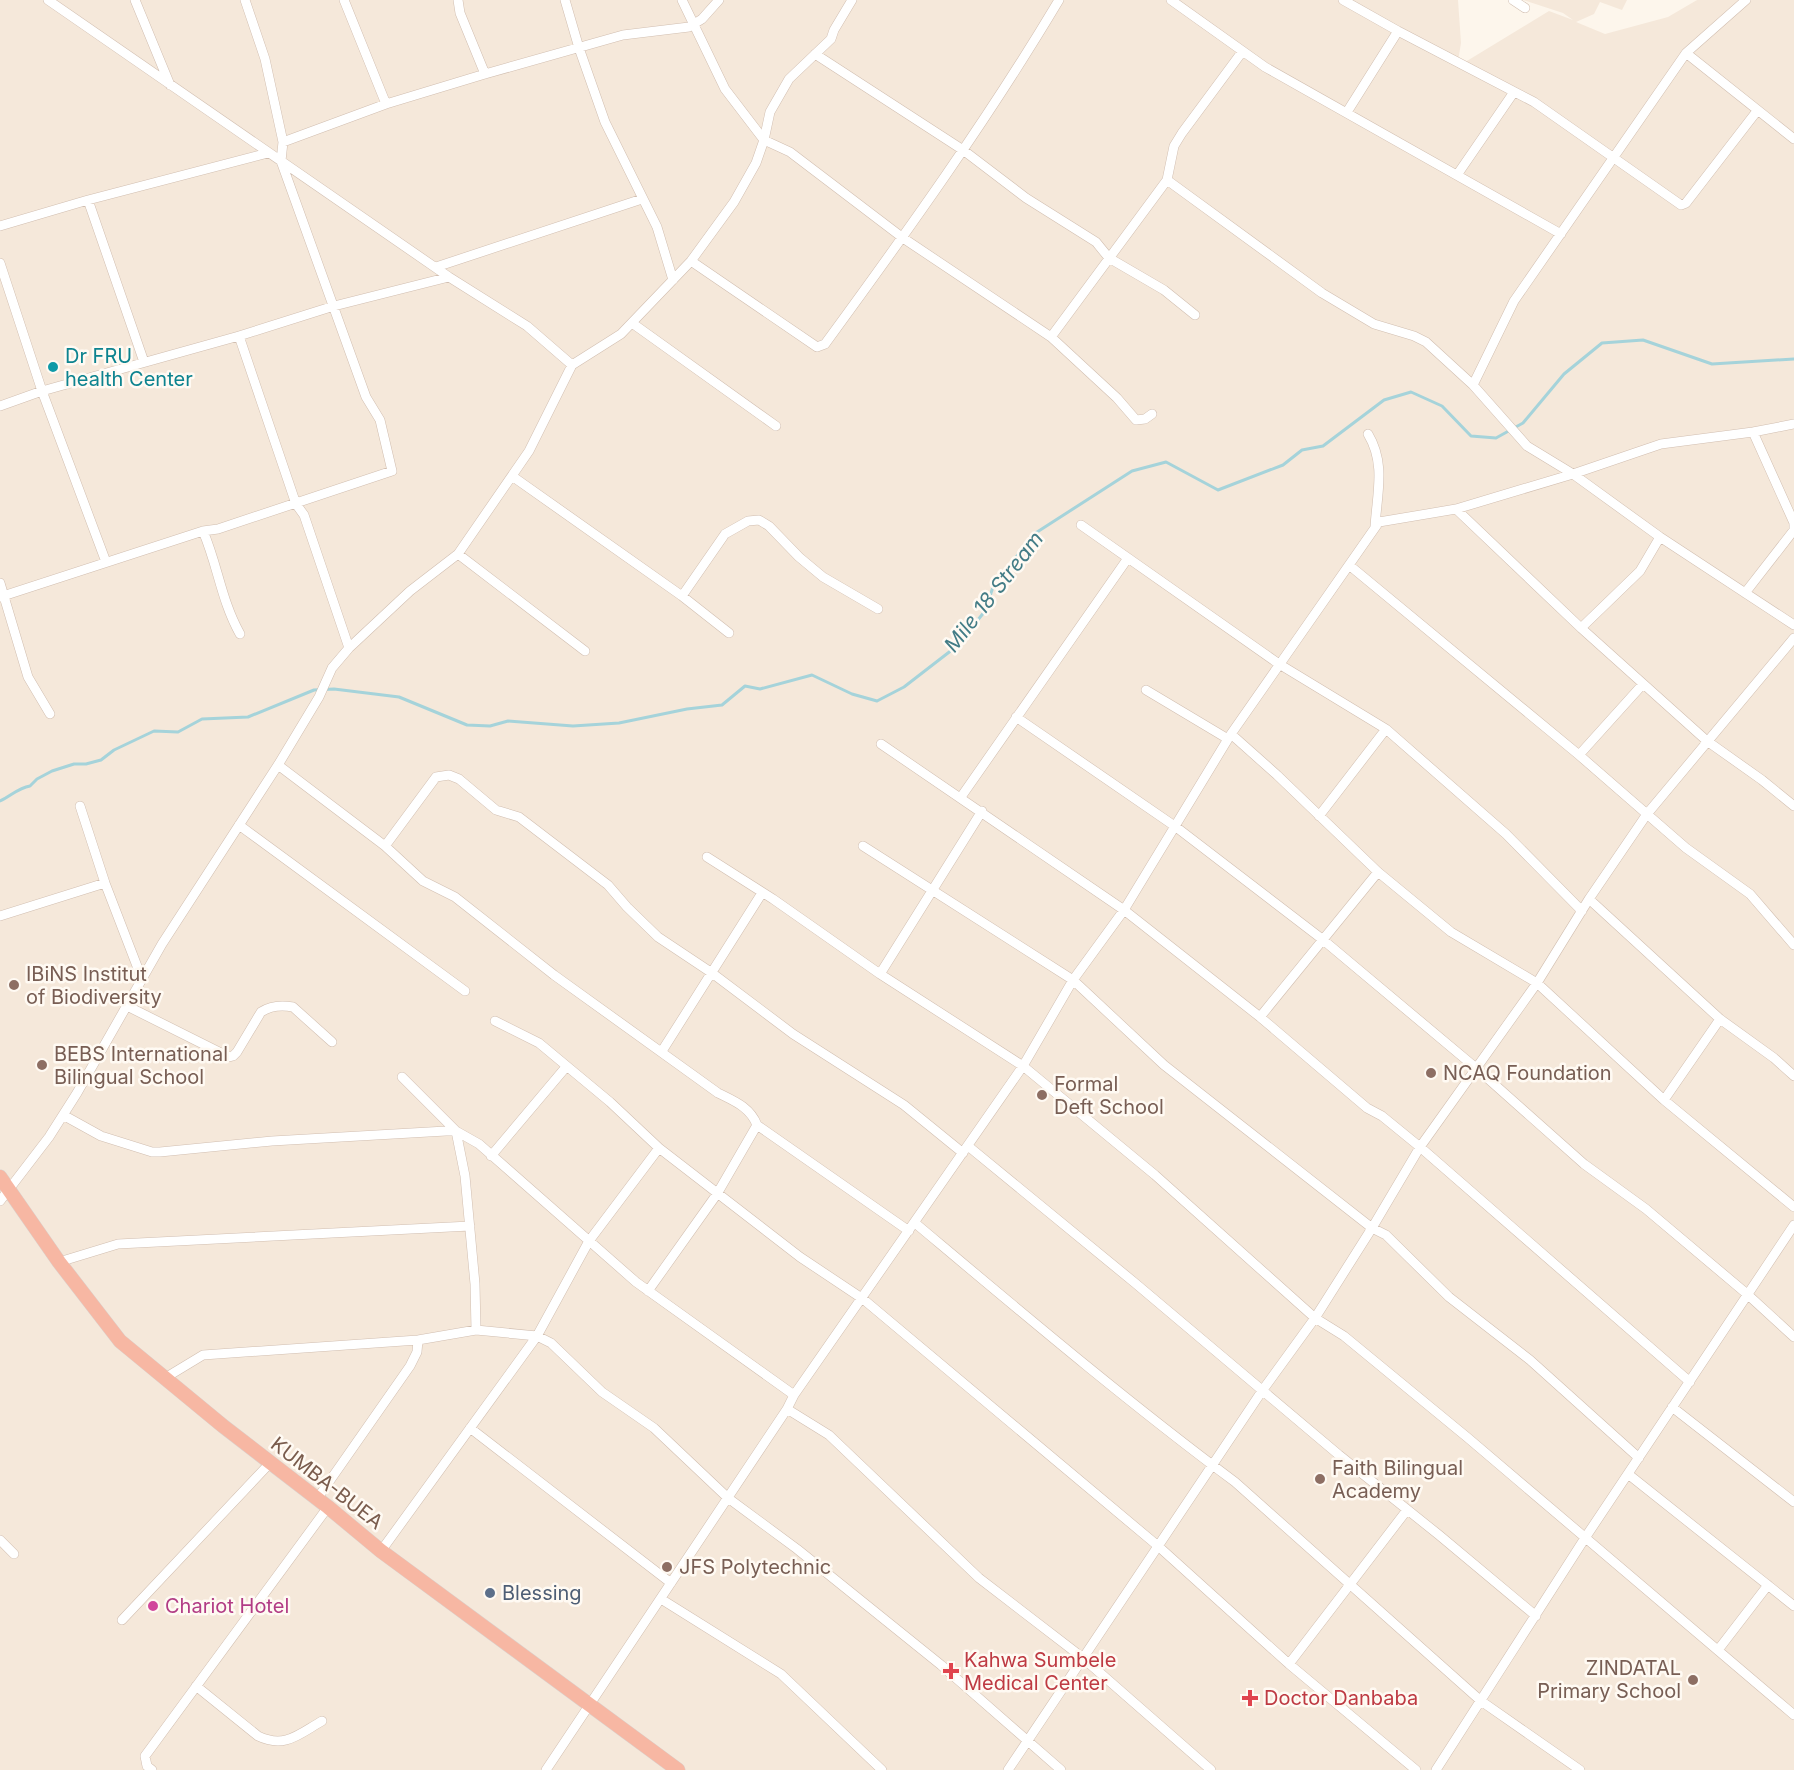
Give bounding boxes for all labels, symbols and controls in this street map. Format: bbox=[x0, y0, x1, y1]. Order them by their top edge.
place label: Dr FRU health Center bbox=[65, 344, 193, 391]
marker: Dr FRU health Center bbox=[46, 360, 60, 374]
water label: Mile 18 Stream bbox=[939, 527, 1048, 657]
place label: IBiNS Institut of Biodiversity bbox=[26, 962, 162, 1009]
marker: IBiNS Institut of Biodiversity bbox=[7, 978, 21, 992]
place label: BEBS International Bilingual School bbox=[54, 1042, 228, 1089]
marker: BEBS International Bilingual School bbox=[35, 1058, 49, 1072]
place label: NCAQ Foundation bbox=[1443, 1061, 1612, 1085]
marker: NCAQ Foundation bbox=[1424, 1066, 1438, 1080]
place label: Formal Deft School bbox=[1054, 1072, 1164, 1119]
marker: Formal Deft School bbox=[1035, 1088, 1049, 1102]
street label: KUMBA-BUEA bbox=[266, 1432, 388, 1534]
place label: Faith Bilingual Academy bbox=[1332, 1456, 1463, 1503]
marker: Faith Bilingual Academy bbox=[1313, 1472, 1327, 1486]
place label: JFS Polytechnic bbox=[679, 1555, 831, 1579]
marker: JFS Polytechnic bbox=[660, 1560, 674, 1574]
place label: Blessing bbox=[502, 1581, 582, 1605]
marker: Blessing bbox=[483, 1586, 497, 1600]
place label: Chariot Hotel bbox=[165, 1594, 289, 1618]
marker: Chariot Hotel bbox=[146, 1599, 160, 1613]
place label: Kahwa Sumbele Medical Center bbox=[964, 1648, 1116, 1695]
place label: ZINDATAL Primary School bbox=[1537, 1656, 1681, 1703]
marker: Kahwa Sumbele Medical Center bbox=[942, 1662, 960, 1680]
marker: ZINDATAL Primary School bbox=[1686, 1673, 1700, 1687]
place label: Doctor Danbaba bbox=[1264, 1686, 1418, 1710]
marker: Doctor Danbaba bbox=[1241, 1689, 1259, 1707]

